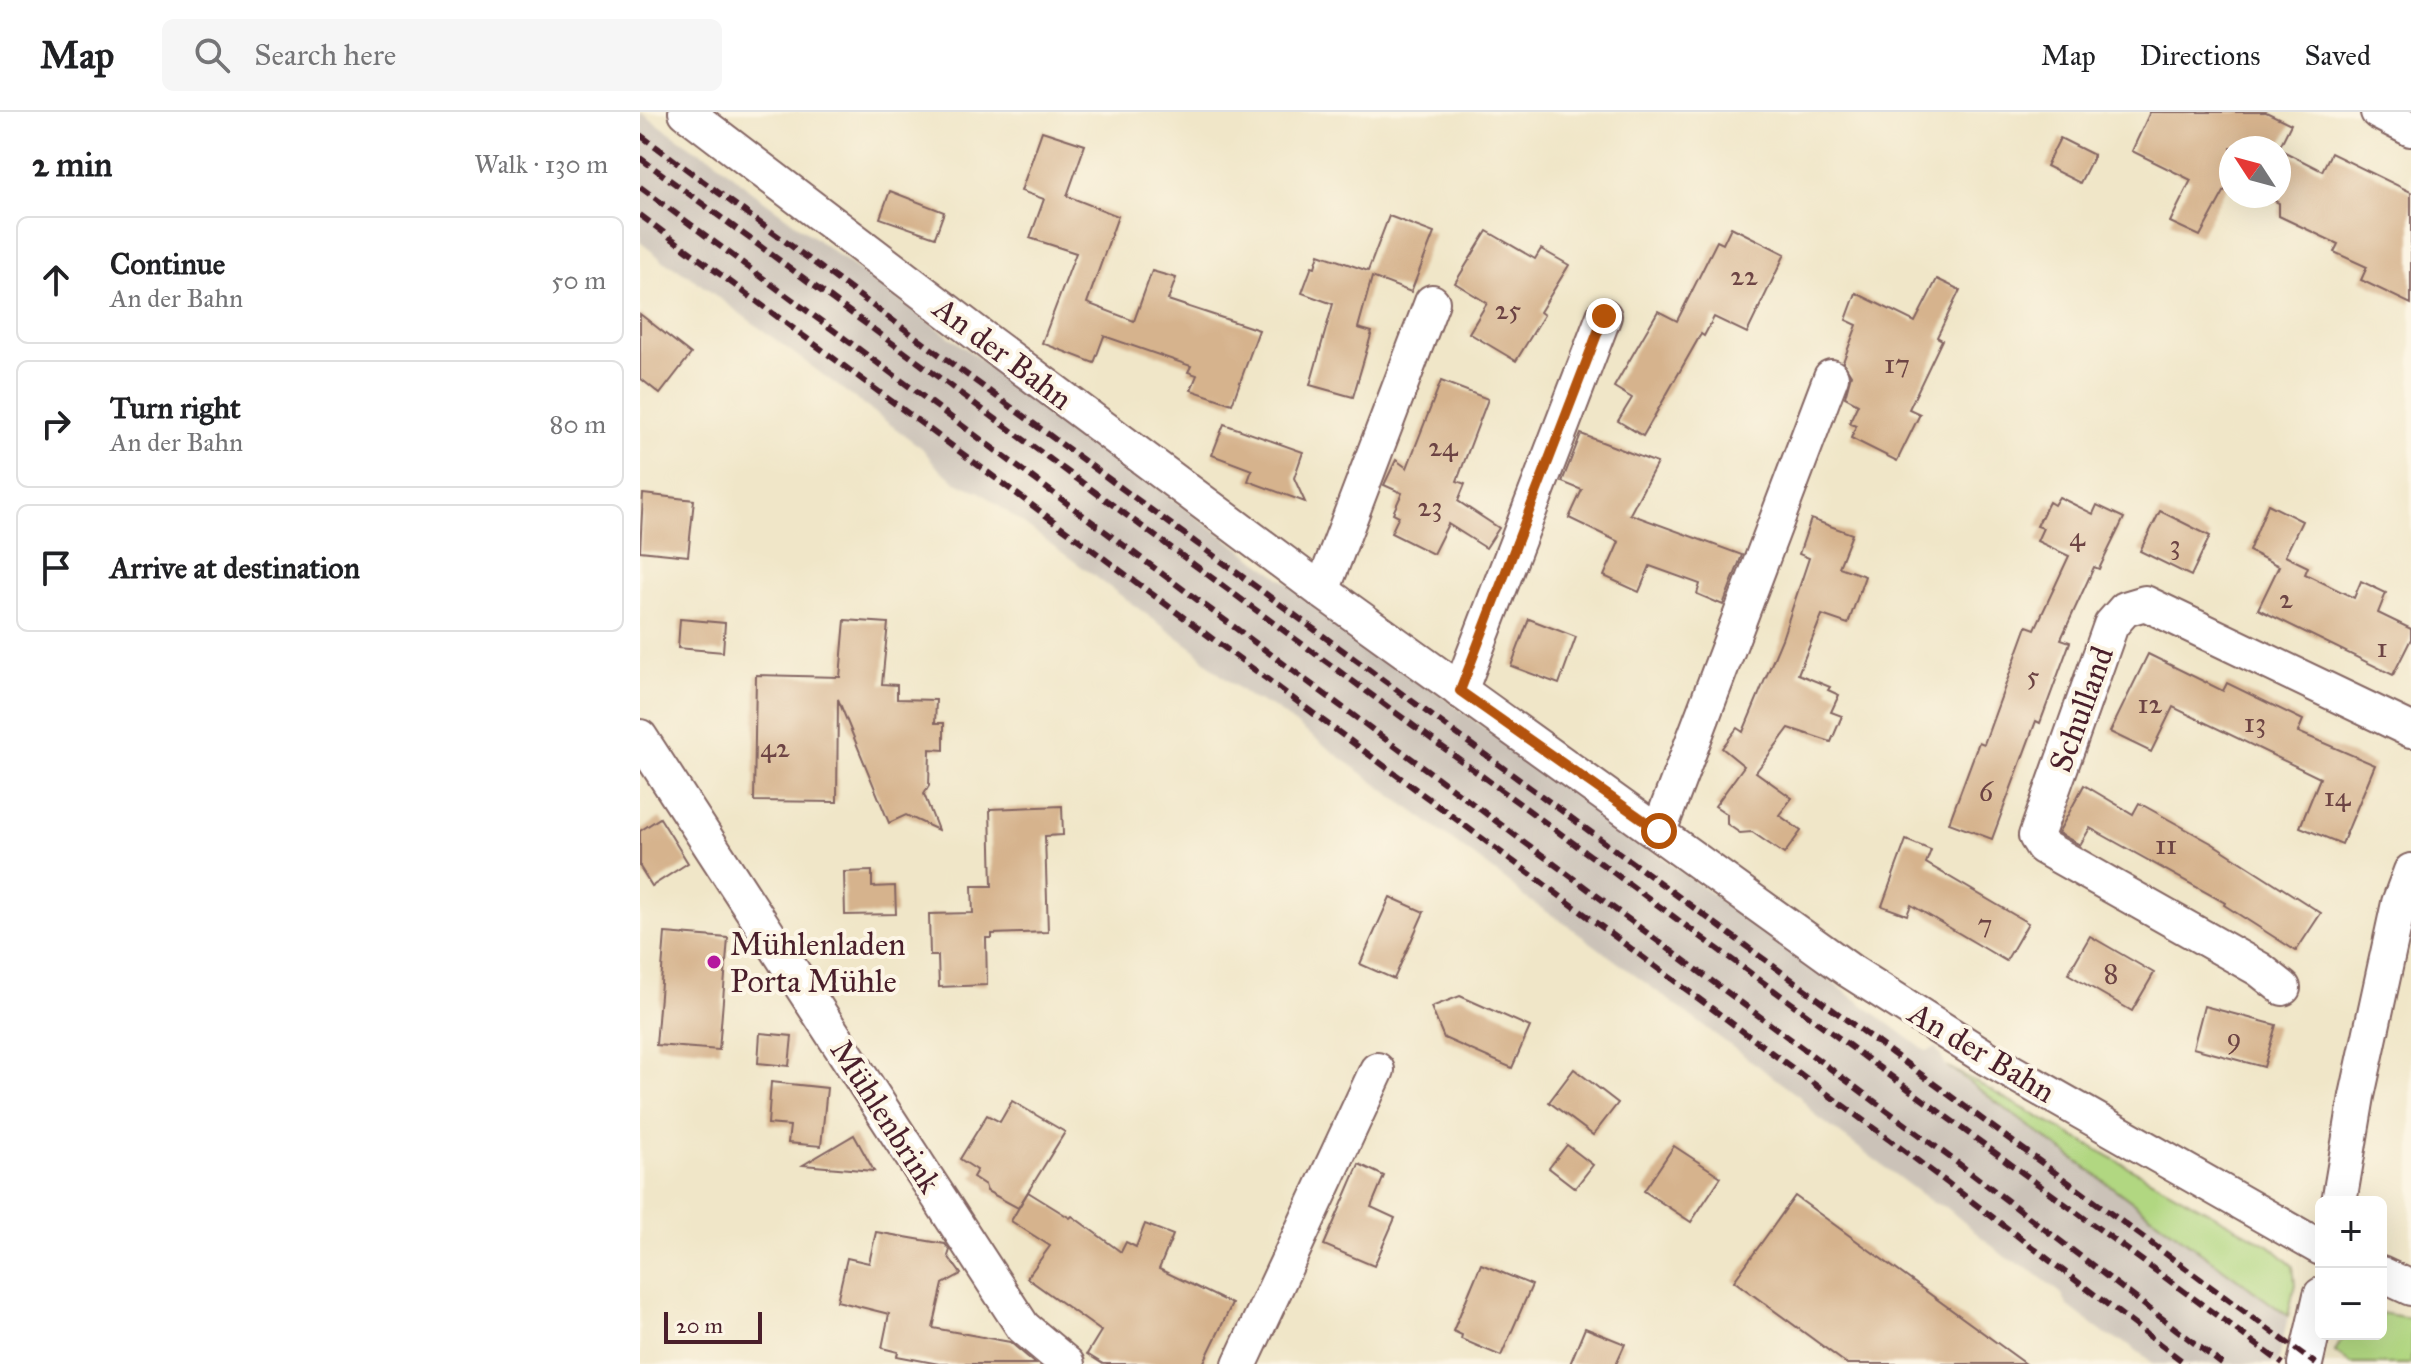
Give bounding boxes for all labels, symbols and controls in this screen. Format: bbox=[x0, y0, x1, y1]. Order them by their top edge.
search box bbox=[162, 19, 722, 91]
text: Map bbox=[40, 32, 114, 78]
icon: search bbox=[190, 33, 234, 77]
text: Search here bbox=[254, 37, 396, 73]
text: Map bbox=[2041, 38, 2096, 73]
text: Directions bbox=[2140, 38, 2261, 73]
text: Saved bbox=[2305, 38, 2371, 73]
north arrow bbox=[2219, 136, 2291, 208]
text: 2 min bbox=[32, 144, 112, 185]
text: Walk · 130 m bbox=[474, 148, 608, 180]
text: Continue bbox=[110, 246, 225, 282]
icon: ahead bbox=[34, 258, 78, 302]
house number: 22 bbox=[1730, 258, 1758, 293]
text: 50 m bbox=[551, 264, 606, 296]
text: An der Bahn bbox=[110, 282, 243, 314]
street label: An der Bahn bbox=[924, 287, 1080, 418]
house number: 25 bbox=[1495, 292, 1521, 327]
route end bbox=[1586, 298, 1622, 334]
house number: 17 bbox=[1884, 346, 1910, 381]
text: Turn right bbox=[110, 390, 241, 426]
icon: right bbox=[34, 402, 78, 446]
text: 80 m bbox=[550, 408, 606, 440]
text: An der Bahn bbox=[110, 426, 243, 458]
house number: 24 bbox=[1428, 429, 1459, 464]
house number: 23 bbox=[1417, 489, 1443, 524]
house number: 4 bbox=[2069, 519, 2086, 554]
house number: 3 bbox=[2169, 527, 2181, 562]
icon: arrive bbox=[34, 546, 78, 590]
text: Arrive at destination bbox=[110, 550, 360, 586]
house number: 2 bbox=[2279, 581, 2293, 616]
house number: 1 bbox=[2376, 630, 2388, 665]
street label: Schulland bbox=[2041, 641, 2122, 777]
house number: 5 bbox=[2026, 658, 2040, 693]
house number: 12 bbox=[2138, 686, 2163, 721]
house number: 13 bbox=[2244, 705, 2266, 740]
house number: 42 bbox=[760, 730, 790, 765]
house number: 6 bbox=[1979, 774, 1995, 809]
house number: 14 bbox=[2324, 779, 2352, 814]
route start bbox=[1641, 813, 1677, 849]
house number: 11 bbox=[2155, 827, 2177, 862]
house number: 7 bbox=[1978, 906, 1992, 941]
place label: Mühlenladen Porta Mühle bbox=[730, 925, 906, 1001]
marker: Mühlenladen Porta Mühle bbox=[705, 953, 723, 971]
house number: 8 bbox=[2104, 956, 2118, 991]
street label: An der Bahn bbox=[1900, 993, 2062, 1111]
house number: 9 bbox=[2226, 1020, 2242, 1055]
street label: Mühlenbrink bbox=[822, 1032, 950, 1200]
map controls bbox=[2315, 1196, 2387, 1340]
button: + bbox=[2315, 1196, 2387, 1268]
button: − bbox=[2315, 1268, 2387, 1340]
scale bar bbox=[664, 1308, 762, 1344]
text: 20 m bbox=[676, 1312, 723, 1339]

